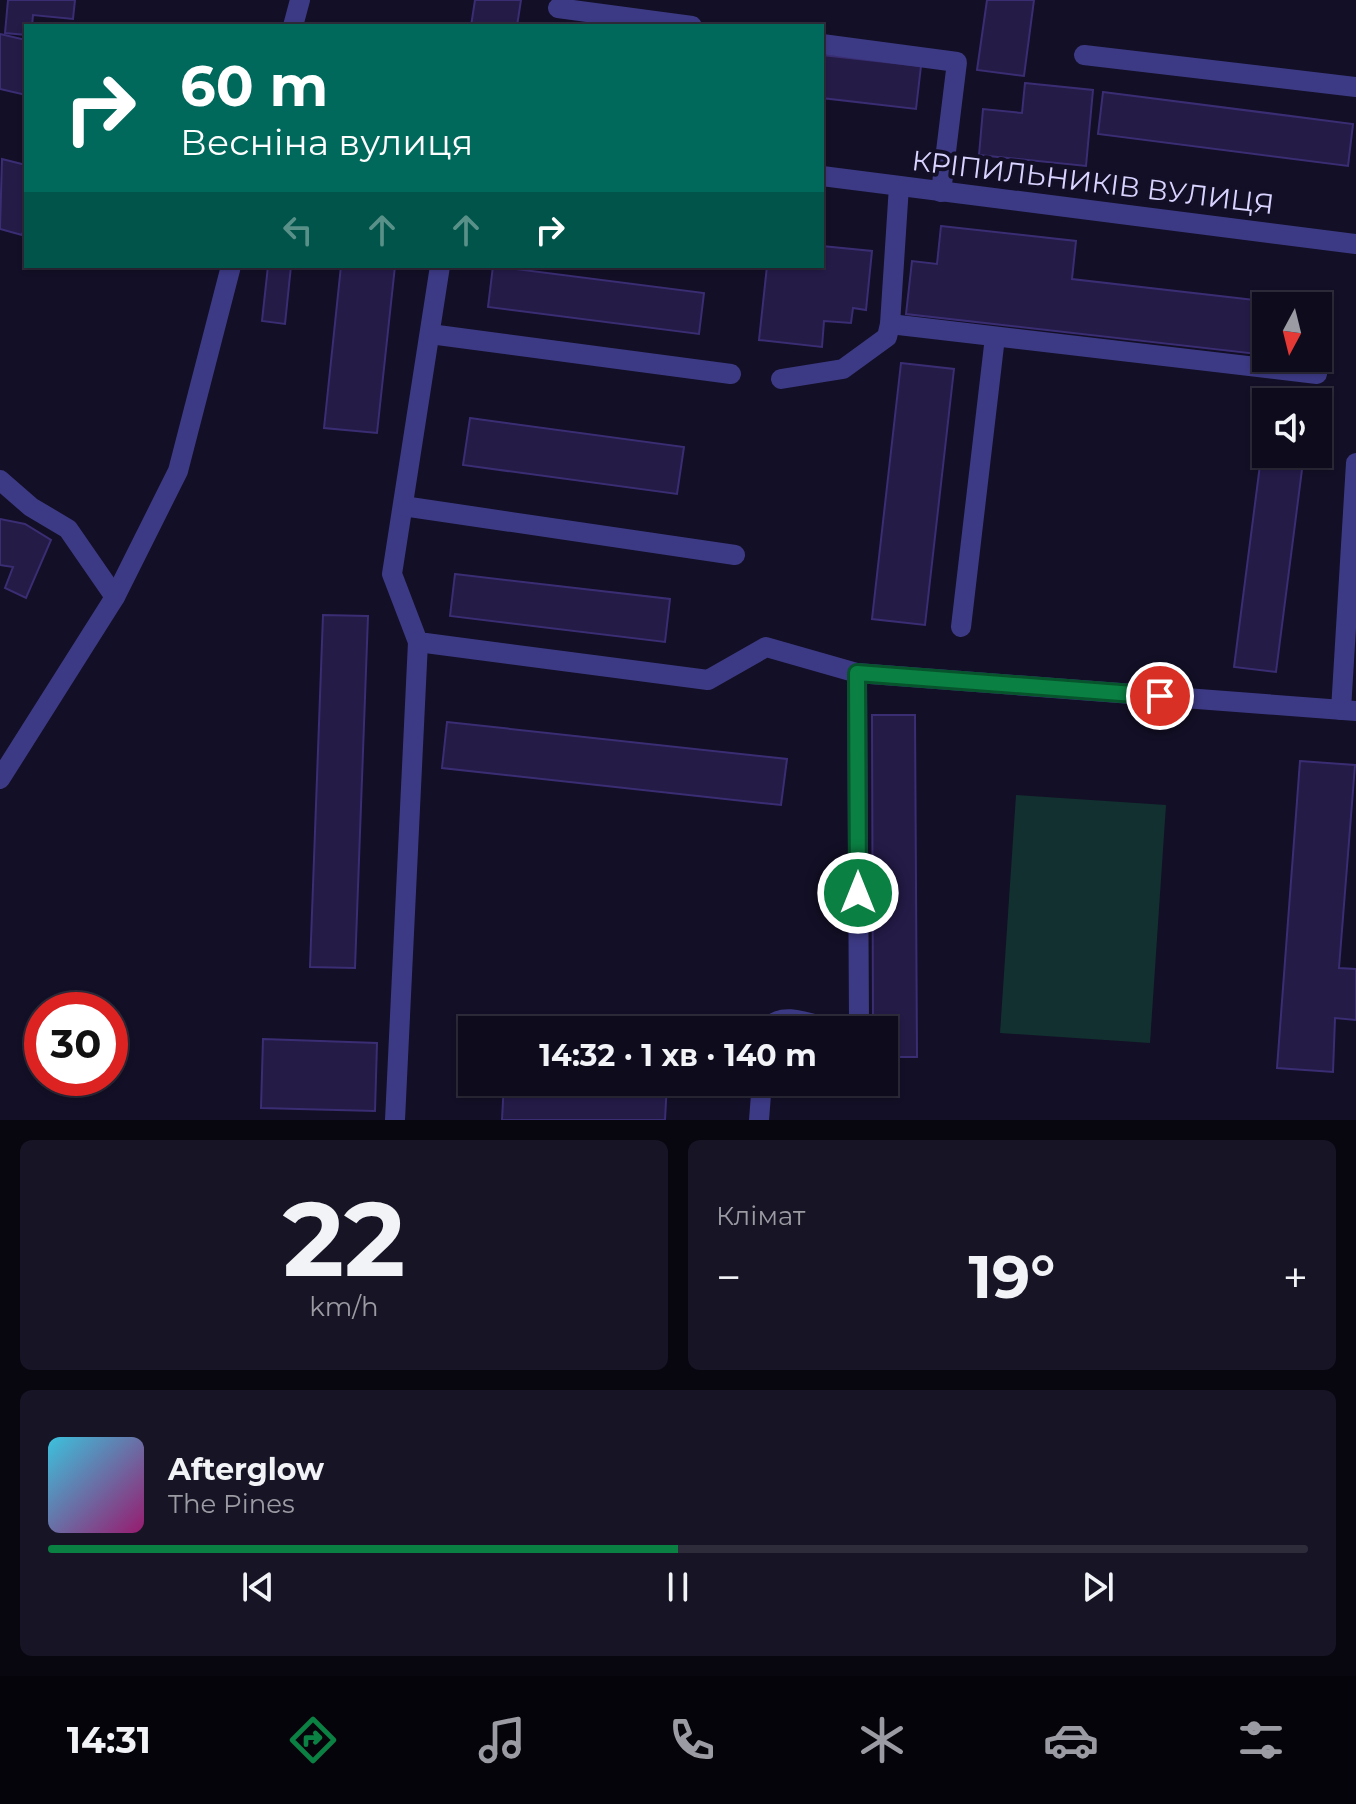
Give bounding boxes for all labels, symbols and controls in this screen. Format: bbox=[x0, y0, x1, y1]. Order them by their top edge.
text: 60 m bbox=[180, 52, 328, 120]
icon: right bbox=[48, 56, 152, 160]
text: Весніна вулиця bbox=[180, 120, 473, 164]
street label: КРІПИЛЬНИКІВ ВУЛИЦЯ bbox=[910, 143, 1276, 221]
icon: left bbox=[276, 208, 320, 252]
icon: ahead bbox=[360, 208, 404, 252]
icon: ahead bbox=[444, 208, 488, 252]
icon: right bbox=[528, 208, 572, 252]
north arrow bbox=[1252, 292, 1332, 372]
map controls bbox=[1252, 292, 1332, 468]
button: sound bbox=[1252, 388, 1332, 468]
pin bbox=[1126, 662, 1194, 730]
icon: arrive bbox=[1138, 674, 1182, 718]
position arrow bbox=[816, 851, 900, 935]
speed limit sign: 30 bbox=[24, 992, 128, 1096]
text: 14:32 · 1 хв · 140 m bbox=[539, 1037, 817, 1074]
text: 22 bbox=[283, 1175, 405, 1302]
text: Клімат bbox=[716, 1200, 805, 1232]
text: 19° bbox=[969, 1240, 1055, 1313]
text: − bbox=[716, 1250, 741, 1304]
text: + bbox=[1283, 1250, 1308, 1304]
text: km/h bbox=[309, 1291, 379, 1323]
text: Afterglow bbox=[168, 1451, 324, 1488]
text: The Pines bbox=[168, 1488, 295, 1520]
icon: previous bbox=[236, 1565, 280, 1609]
icon: pause bbox=[656, 1565, 700, 1609]
icon: next bbox=[1076, 1565, 1120, 1609]
icon: directions bbox=[285, 1712, 341, 1768]
icon: music bbox=[474, 1712, 530, 1768]
icon: phone bbox=[664, 1712, 720, 1768]
icon: climate bbox=[854, 1712, 910, 1768]
icon: car bbox=[1043, 1712, 1099, 1768]
icon: filters bbox=[1233, 1712, 1289, 1768]
text: 14:31 bbox=[67, 1718, 151, 1762]

